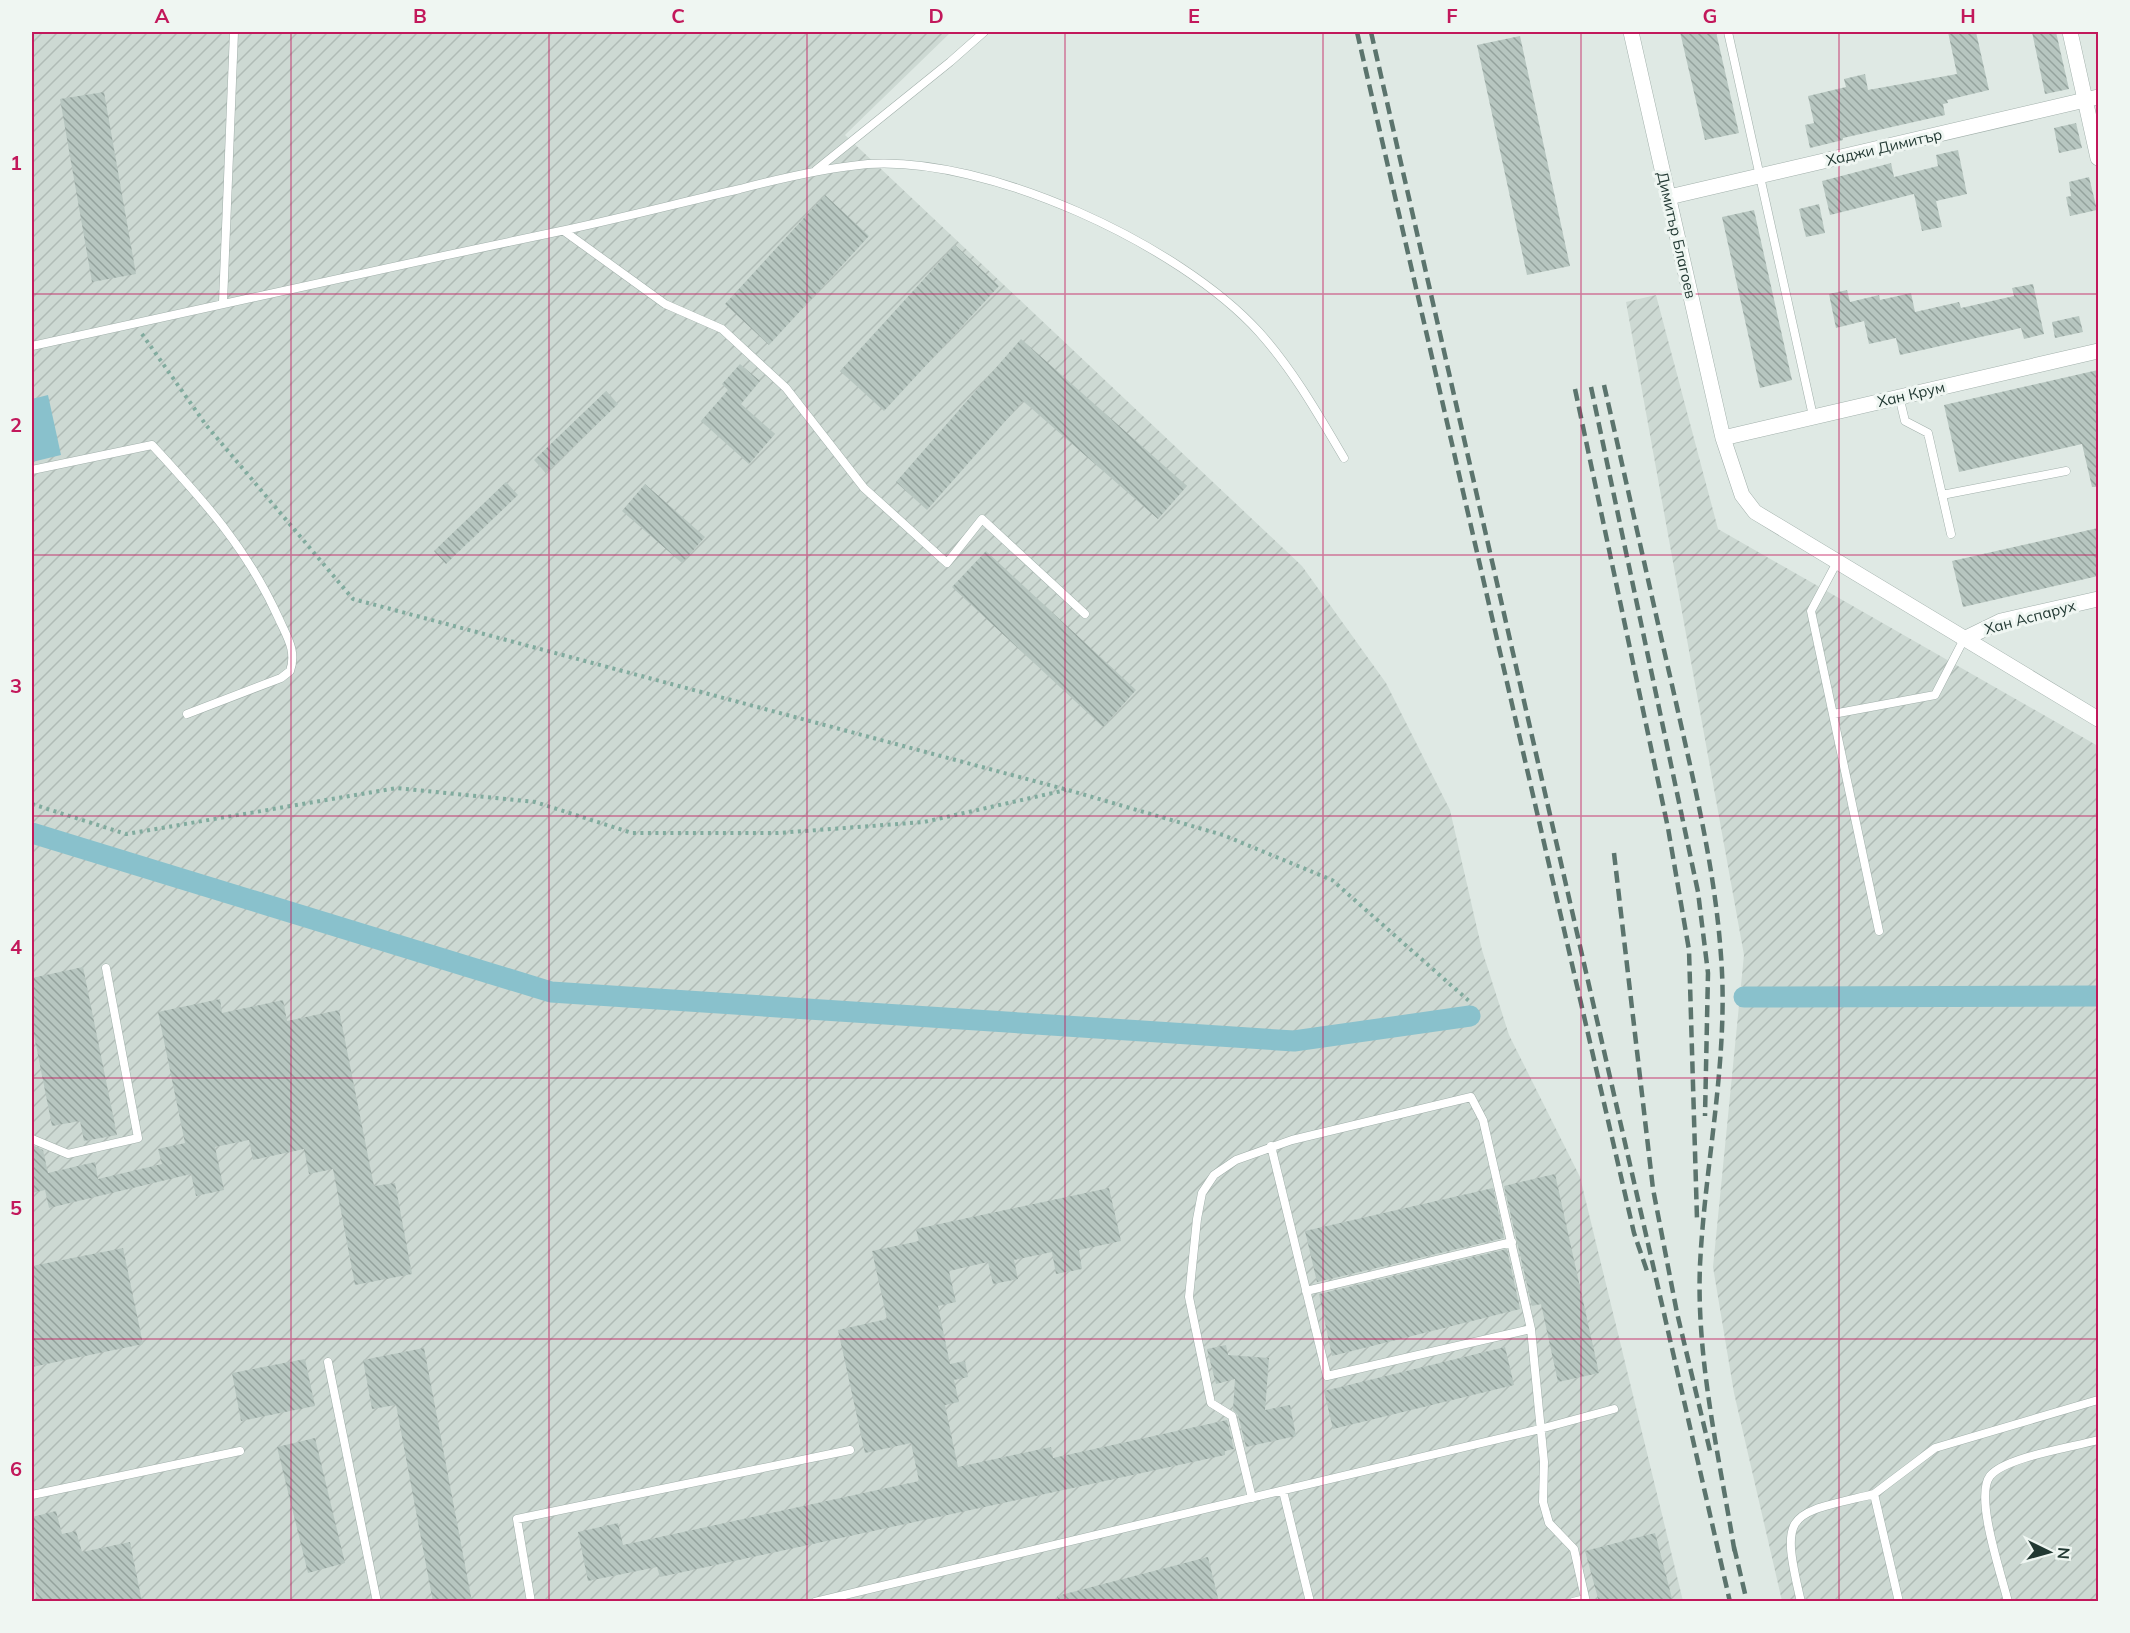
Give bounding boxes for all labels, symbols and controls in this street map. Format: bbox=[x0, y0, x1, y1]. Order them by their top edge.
text: A bbox=[155, 3, 170, 28]
text: B bbox=[413, 3, 427, 28]
text: C bbox=[671, 3, 685, 28]
text: D bbox=[928, 3, 944, 28]
text: E bbox=[1188, 3, 1200, 28]
text: F bbox=[1446, 3, 1458, 28]
text: G bbox=[1703, 3, 1717, 28]
text: H bbox=[1960, 3, 1976, 28]
street label: Хаджи Димитър bbox=[1824, 124, 1944, 170]
text: 1 bbox=[10, 150, 22, 175]
street label: Димитър Благоев bbox=[1653, 170, 1701, 300]
street label: Хан Крум bbox=[1875, 377, 1947, 411]
text: 2 bbox=[10, 412, 22, 437]
street label: Хан Аспарух bbox=[1982, 596, 2078, 638]
text: 3 bbox=[10, 673, 22, 698]
text: 4 bbox=[10, 934, 22, 959]
text: 5 bbox=[10, 1195, 22, 1220]
text: 6 bbox=[10, 1456, 22, 1481]
north arrow bbox=[2019, 1522, 2079, 1582]
text: N bbox=[2053, 1546, 2074, 1560]

